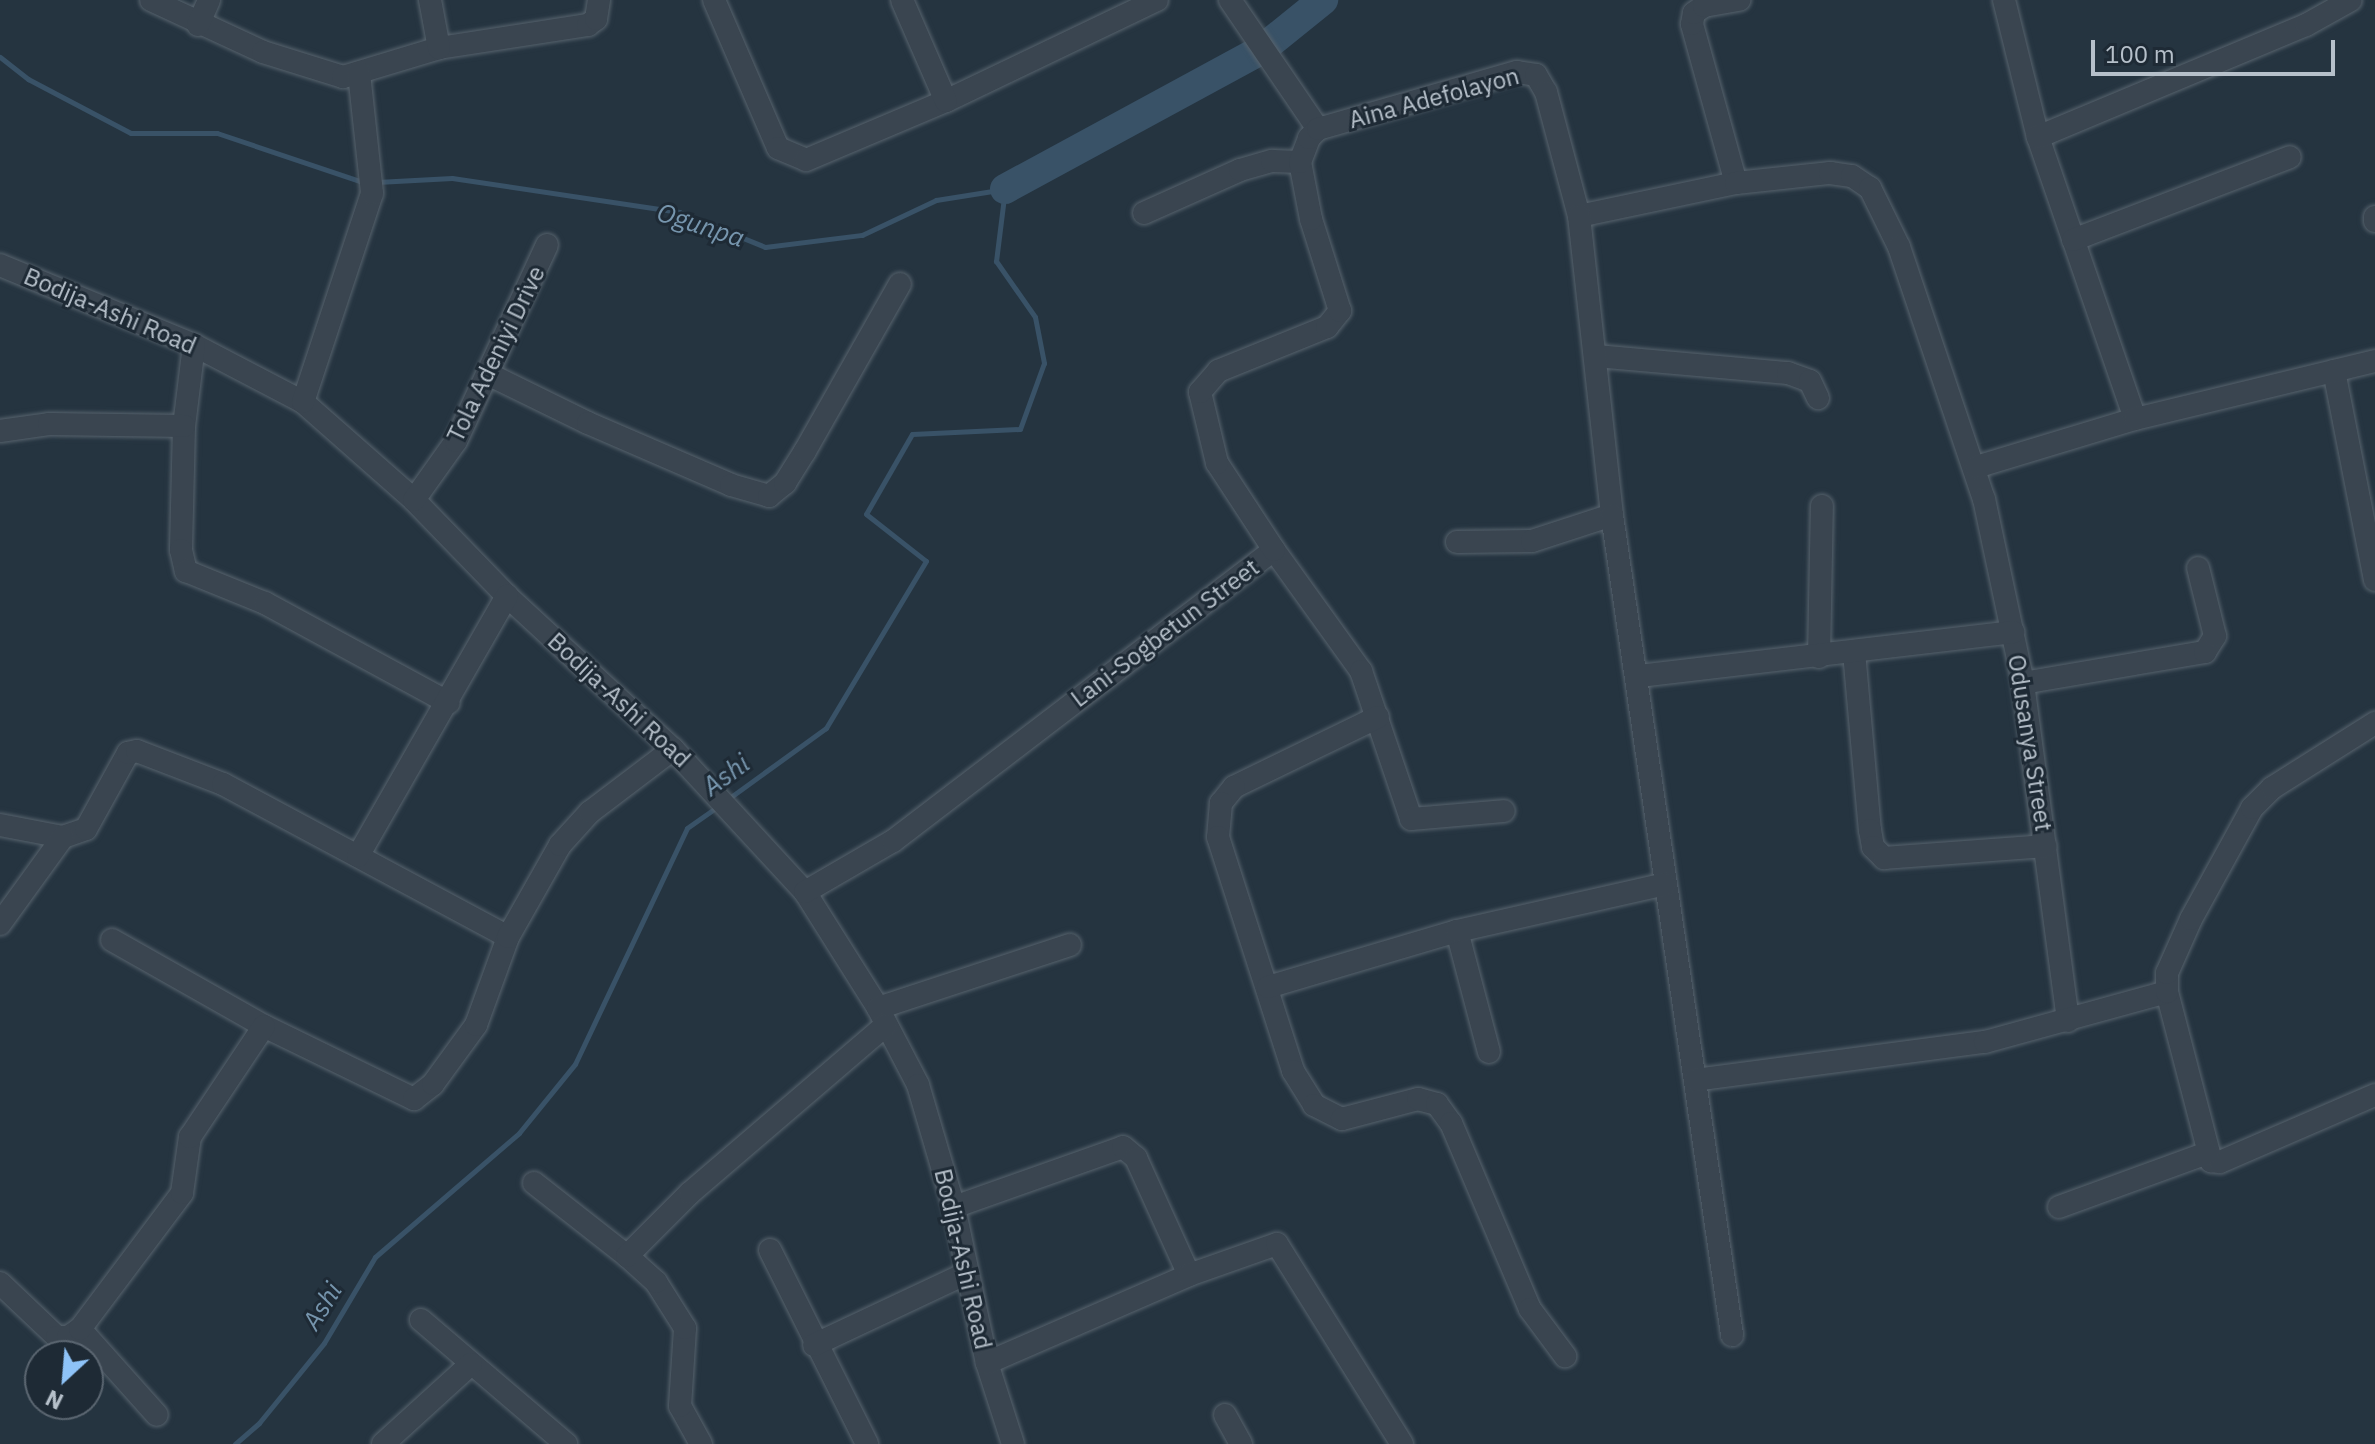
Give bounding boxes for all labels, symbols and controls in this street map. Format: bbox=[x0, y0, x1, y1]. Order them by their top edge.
scale bar bbox=[2095, 24, 2339, 74]
text: 100 m bbox=[2105, 38, 2175, 70]
street label: Aina Adefolayon bbox=[1346, 61, 1522, 135]
water label: Ogunpa bbox=[653, 196, 749, 254]
street label: Tola Adeniyi Drive bbox=[441, 261, 551, 447]
street label: Bodija-Ashi Road bbox=[20, 262, 200, 360]
street label: Lani-Sogbetun Street bbox=[1065, 553, 1265, 713]
street label: Bodija-Ashi Road bbox=[542, 627, 696, 773]
street label: Odusanya Street bbox=[2002, 653, 2058, 833]
water label: Ashi bbox=[697, 748, 755, 802]
street label: Bodija-Ashi Road bbox=[928, 1166, 998, 1352]
water label: Ashi bbox=[296, 1277, 348, 1335]
north arrow bbox=[24, 1340, 104, 1420]
text: N bbox=[41, 1384, 68, 1417]

